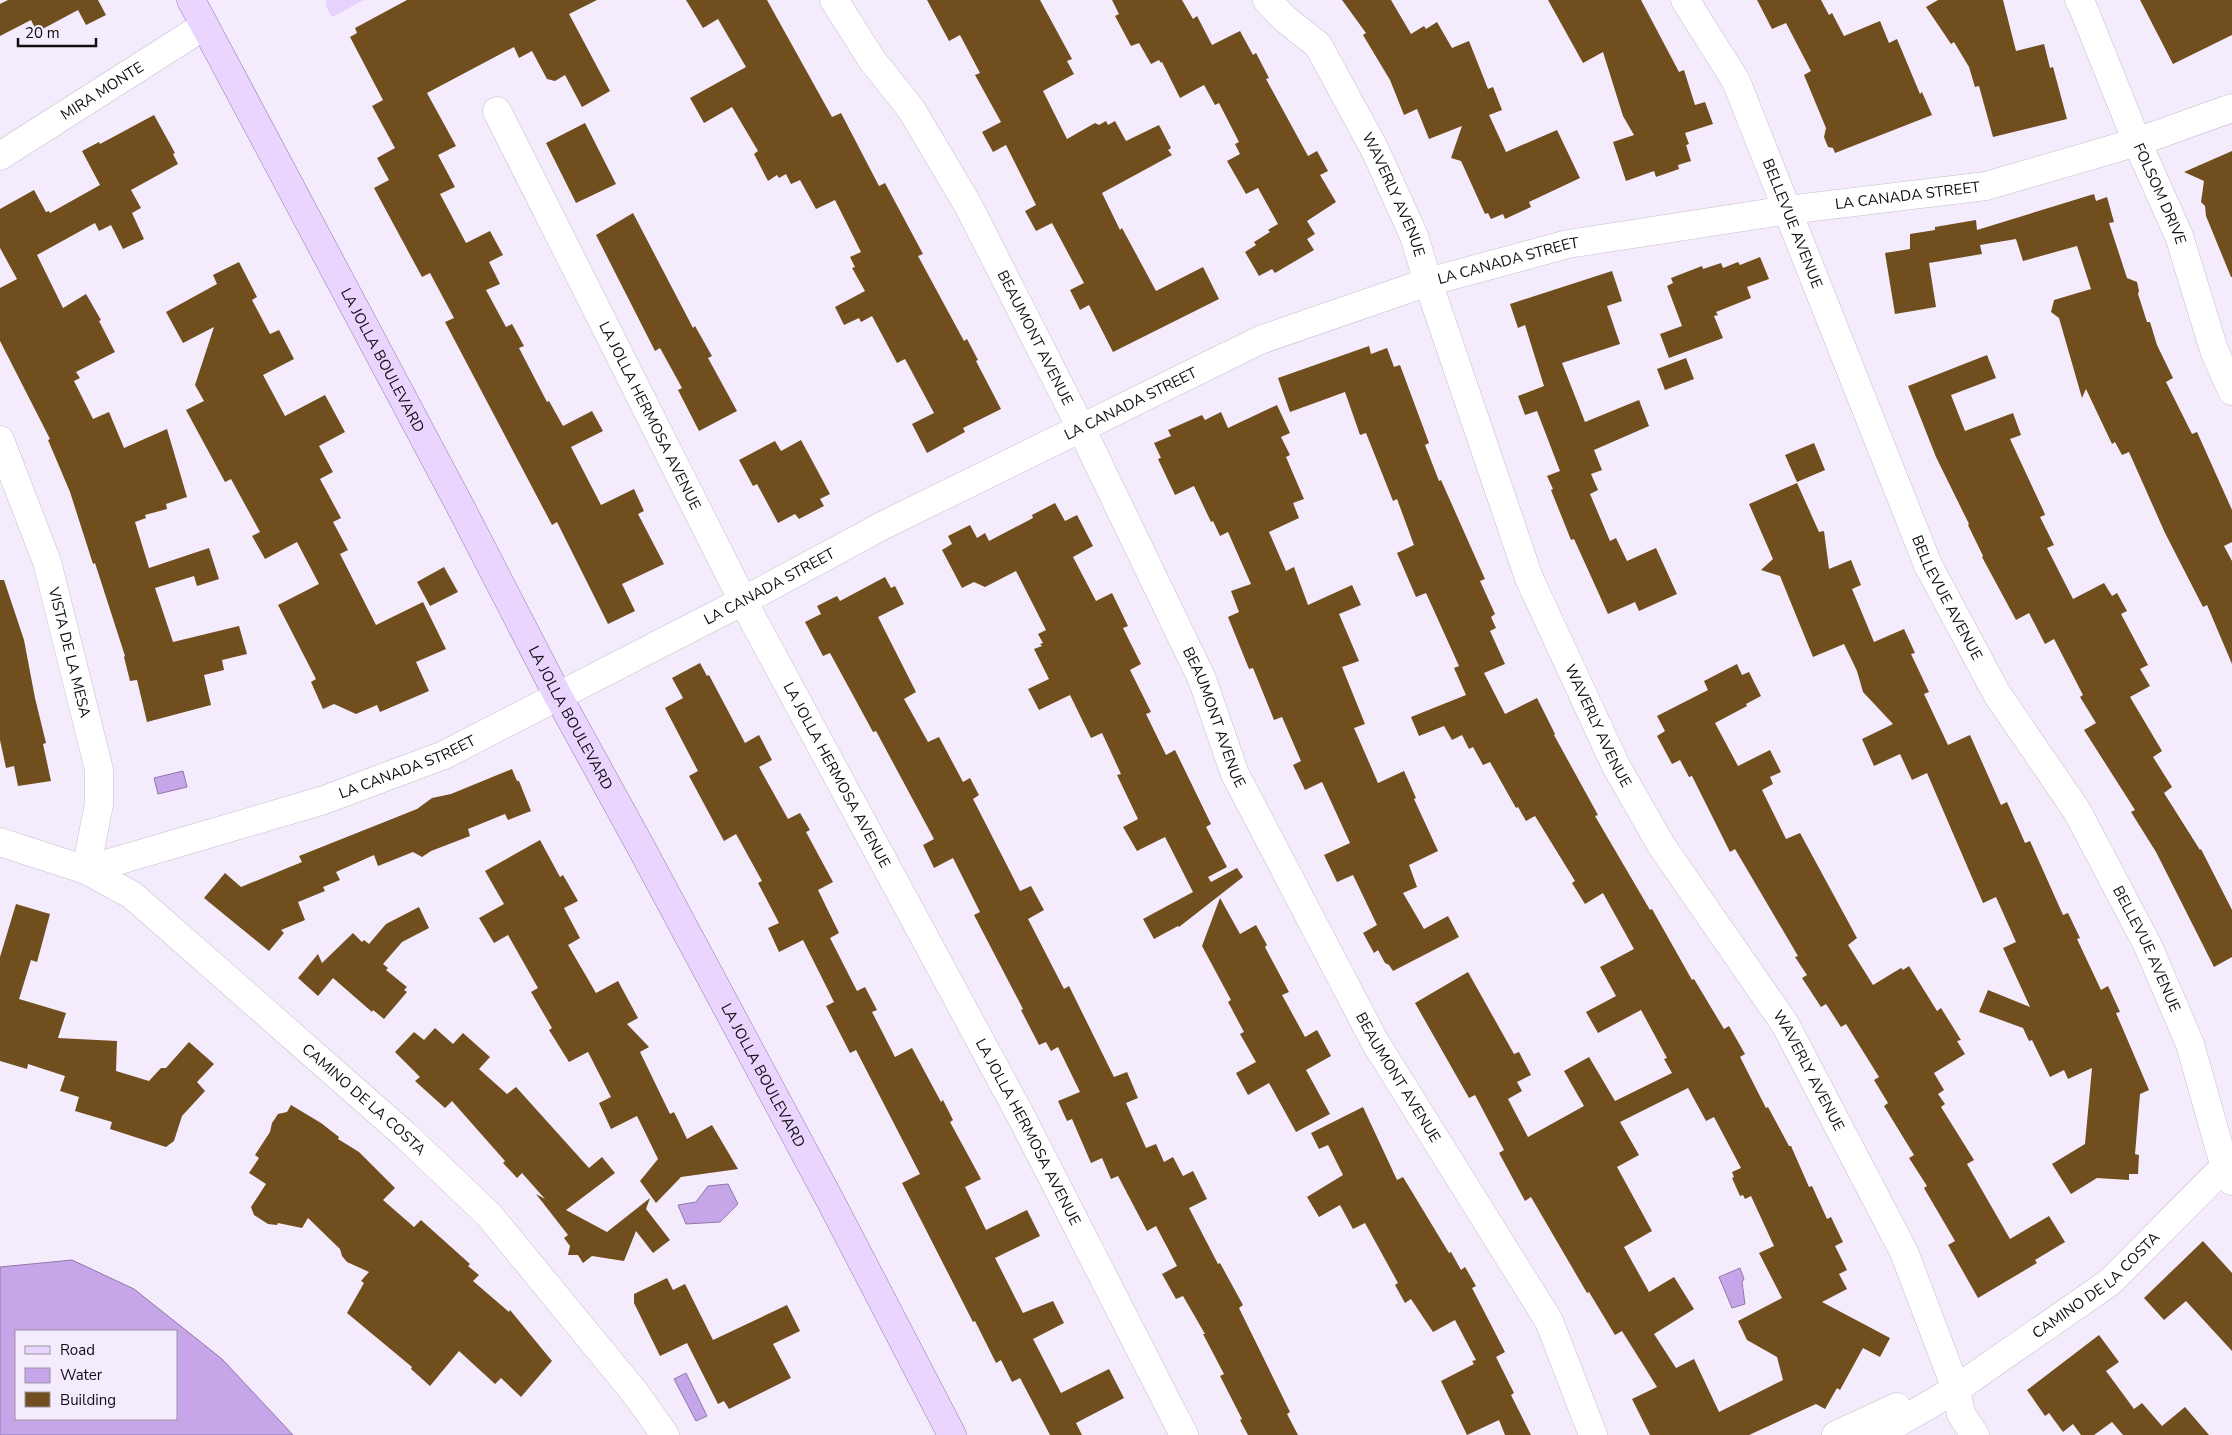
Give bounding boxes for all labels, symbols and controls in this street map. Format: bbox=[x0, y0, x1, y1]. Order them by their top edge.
scale bar bbox=[18, 15, 95, 47]
text: 20 m bbox=[25, 23, 60, 43]
street label: MIRA MONTE bbox=[57, 57, 147, 125]
street label: WAVERLY AVENUE bbox=[1357, 129, 1430, 259]
street label: FOLSOM DRIVE bbox=[2129, 140, 2191, 247]
street label: BELLEVUE AVENUE bbox=[1758, 156, 1827, 291]
street label: LA CANADA STREET bbox=[1834, 177, 1981, 214]
street label: LA CANADA STREET bbox=[1435, 232, 1580, 289]
street label: BEAUMONT AVENUE bbox=[993, 267, 1078, 409]
street label: LA JOLLA BOULEVARD bbox=[336, 285, 429, 436]
street label: LA JOLLA HERMOSA AVENUE bbox=[594, 318, 706, 513]
street label: LA CANADA STREET bbox=[1061, 363, 1200, 445]
street label: BELLEVUE AVENUE bbox=[1907, 532, 1987, 664]
street label: LA CANADA STREET bbox=[700, 543, 838, 629]
street label: VISTA DE LA MESA bbox=[43, 584, 96, 720]
street label: LA JOLLA BOULEVARD bbox=[524, 642, 618, 793]
street label: BEAUMONT AVENUE bbox=[1178, 644, 1250, 791]
street label: WAVERLY AVENUE bbox=[1560, 661, 1636, 791]
street label: LA JOLLA HERMOSA AVENUE bbox=[779, 679, 895, 871]
street label: LA CANADA STREET bbox=[336, 730, 479, 804]
street label: BELLEVUE AVENUE bbox=[2108, 882, 2185, 1015]
street label: LA JOLLA BOULEVARD bbox=[716, 1000, 810, 1151]
street label: WAVERLY AVENUE bbox=[1768, 1006, 1849, 1134]
street label: BEAUMONT AVENUE bbox=[1351, 1009, 1445, 1146]
street label: LA JOLLA HERMOSA AVENUE bbox=[971, 1035, 1085, 1229]
street label: CAMINO DE LA COSTA bbox=[298, 1039, 430, 1160]
street label: CAMINO DE LA COSTA bbox=[2028, 1227, 2164, 1343]
legend bbox=[15, 1330, 178, 1420]
text: Road bbox=[60, 1340, 95, 1360]
text: Water bbox=[60, 1365, 103, 1385]
text: Building bbox=[60, 1390, 116, 1410]

